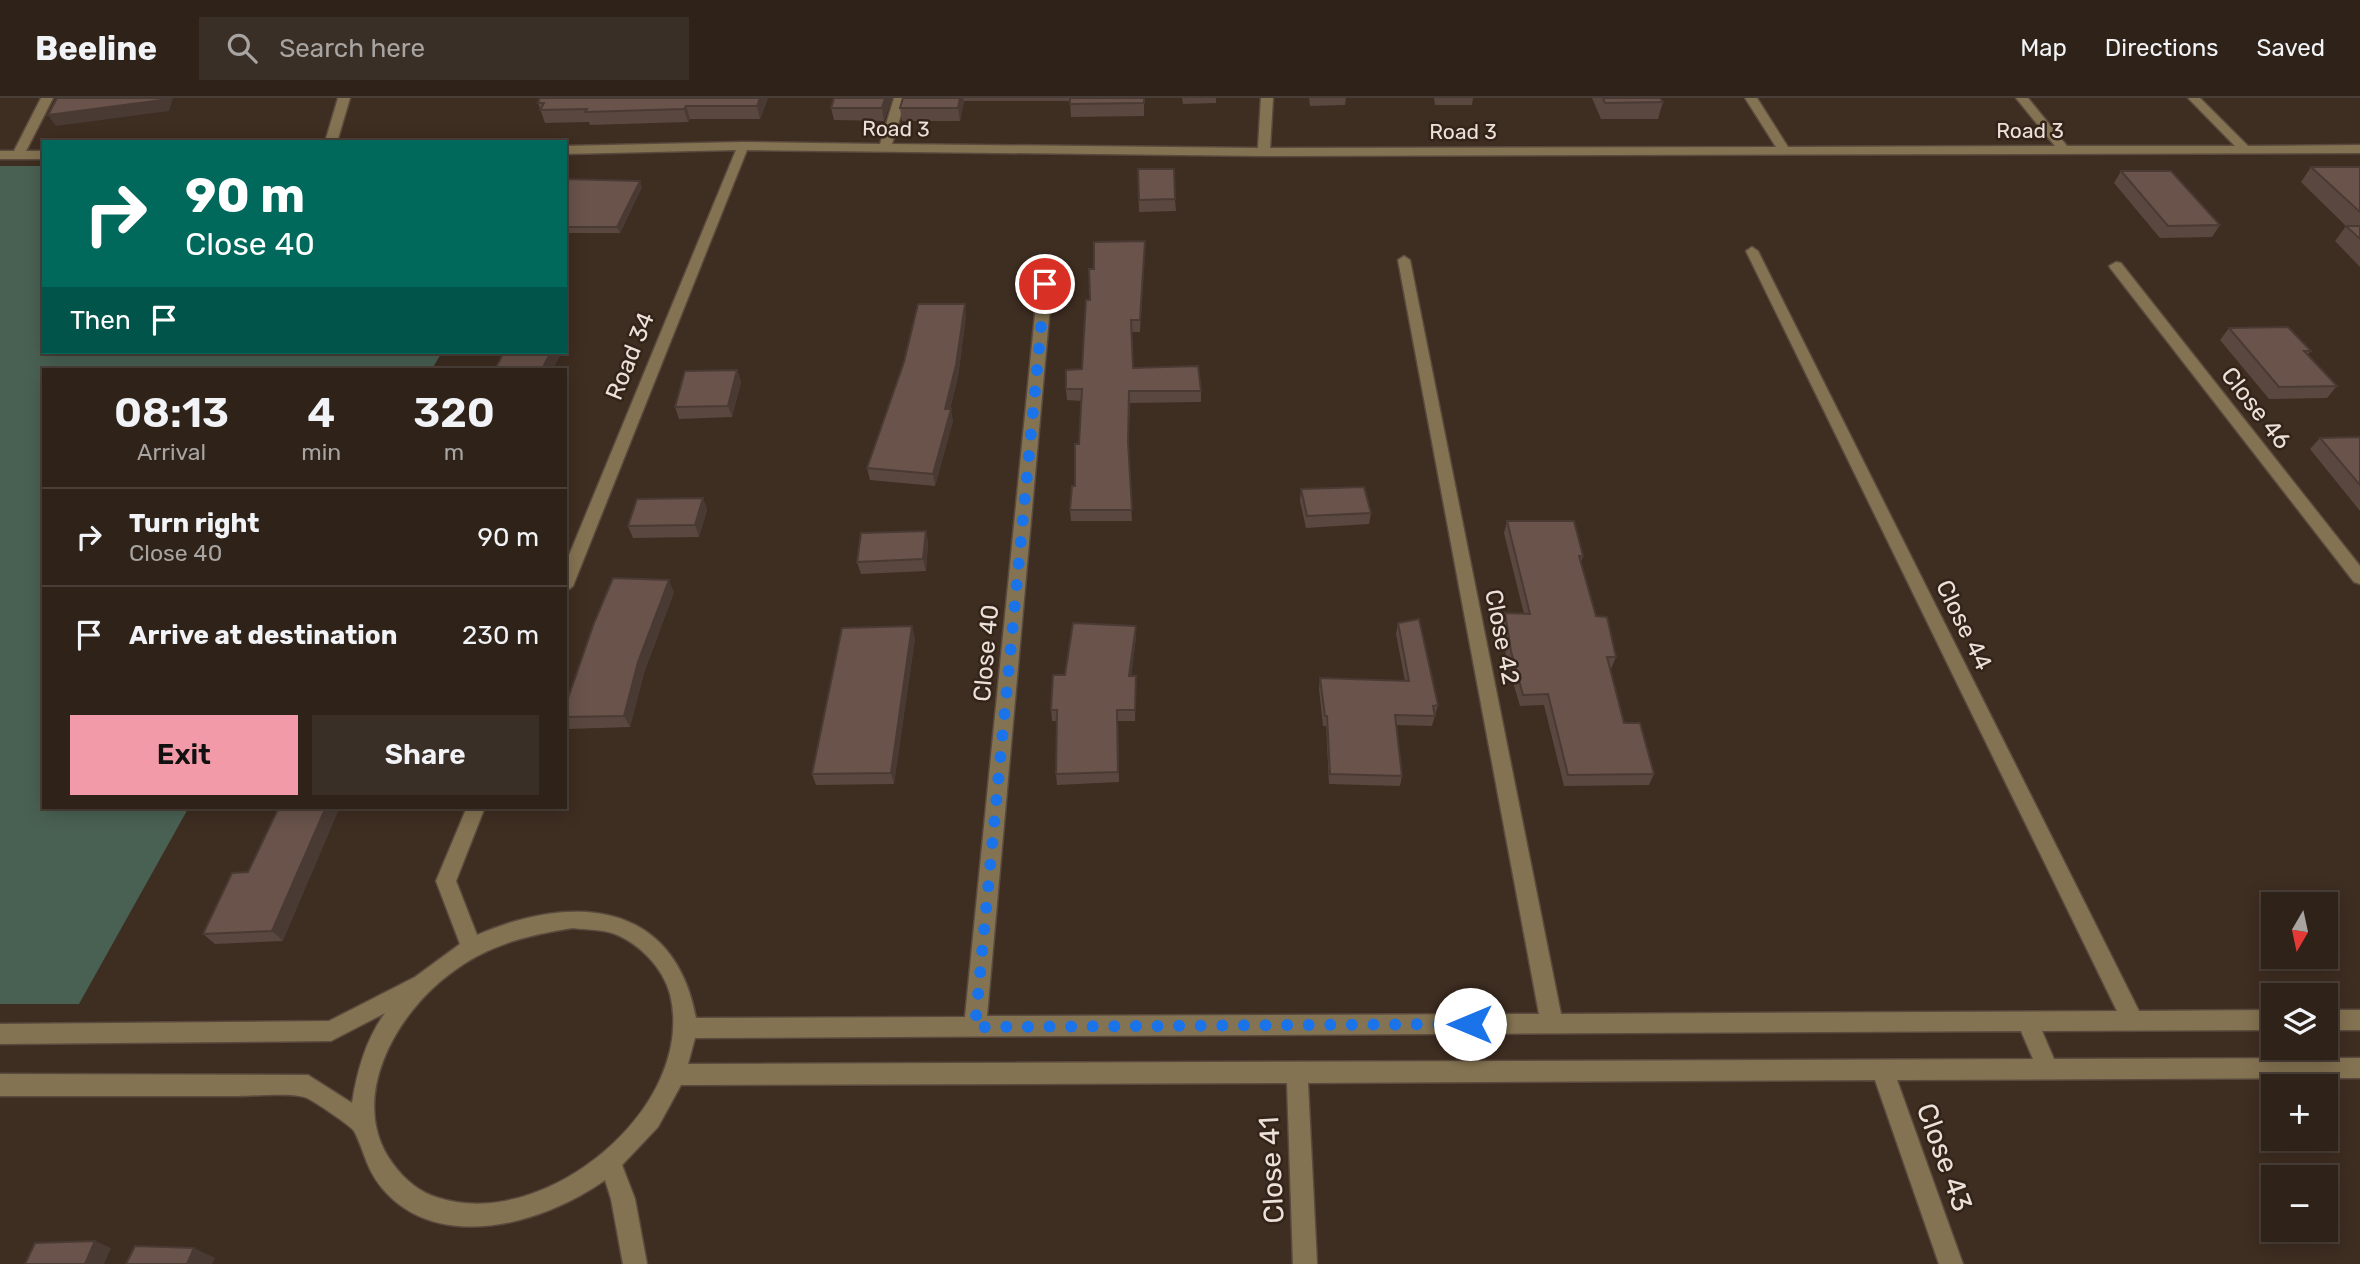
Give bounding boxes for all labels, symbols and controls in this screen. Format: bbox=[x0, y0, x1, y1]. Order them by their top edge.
search box bbox=[199, 17, 689, 80]
text: Beeline bbox=[35, 29, 157, 68]
icon: search bbox=[223, 29, 261, 67]
text: Search here bbox=[279, 33, 425, 64]
text: Map bbox=[2020, 34, 2067, 62]
text: Directions bbox=[2105, 34, 2218, 62]
text: Saved bbox=[2256, 34, 2325, 62]
street label: Road 3 bbox=[862, 115, 930, 142]
street label: Road 3 bbox=[1996, 118, 2064, 143]
street label: Road 3 bbox=[1429, 119, 1497, 144]
text: 90 m bbox=[185, 166, 305, 224]
icon: right bbox=[70, 168, 161, 259]
text: Close 40 bbox=[185, 225, 315, 263]
pin bbox=[1015, 254, 1075, 314]
icon: arrive bbox=[1026, 265, 1064, 303]
icon: arrive bbox=[145, 301, 183, 339]
text: Then bbox=[70, 305, 131, 336]
street label: Road 34 bbox=[600, 308, 660, 404]
street label: Close 46 bbox=[2215, 361, 2297, 455]
text: 08:13 bbox=[114, 388, 229, 438]
text: 4 bbox=[307, 388, 335, 438]
text: 320 bbox=[413, 388, 495, 438]
text: Arrival bbox=[137, 438, 206, 466]
text: min bbox=[301, 438, 341, 466]
text: m bbox=[444, 438, 464, 466]
text: Turn right bbox=[129, 508, 259, 539]
icon: right bbox=[70, 518, 108, 556]
text: 90 m bbox=[478, 522, 539, 553]
text: Close 40 bbox=[129, 539, 222, 567]
street label: Close 44 bbox=[1930, 575, 1998, 675]
street label: Close 42 bbox=[1479, 587, 1525, 687]
street label: Close 40 bbox=[968, 603, 1004, 703]
icon: arrive bbox=[70, 616, 108, 654]
text: Arrive at destination bbox=[129, 620, 397, 651]
text: 230 m bbox=[462, 620, 539, 651]
button: Exit bbox=[70, 715, 298, 795]
button: Share bbox=[312, 715, 539, 795]
north arrow bbox=[2261, 892, 2338, 970]
map controls bbox=[2261, 892, 2338, 1242]
button: layers bbox=[2261, 983, 2338, 1060]
position arrow bbox=[1433, 987, 1507, 1061]
button: + bbox=[2261, 1074, 2338, 1151]
street label: Close 43 bbox=[1910, 1099, 1979, 1216]
street label: Close 41 bbox=[1252, 1116, 1291, 1224]
button: − bbox=[2261, 1165, 2338, 1242]

